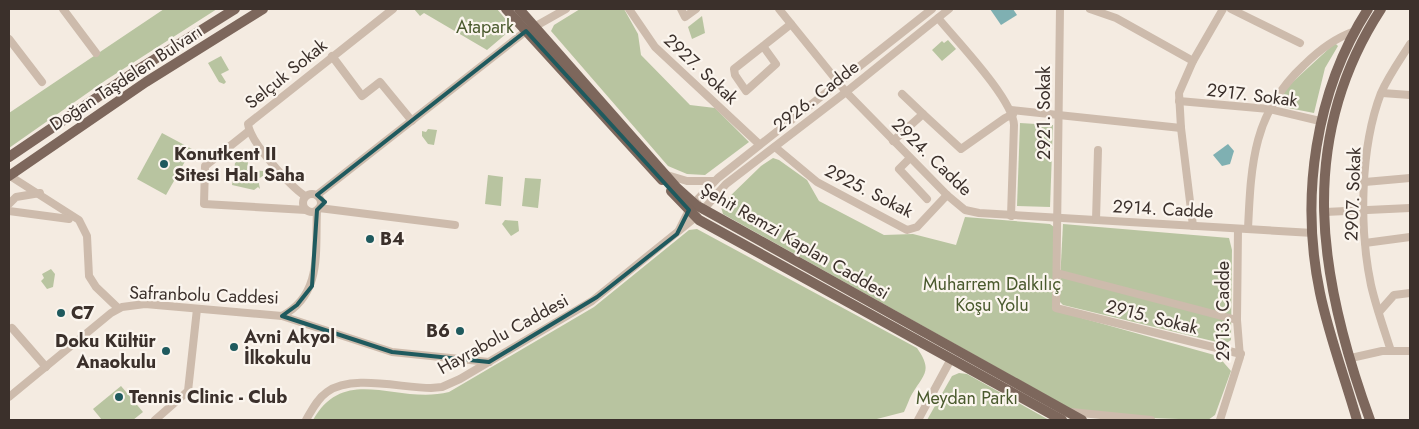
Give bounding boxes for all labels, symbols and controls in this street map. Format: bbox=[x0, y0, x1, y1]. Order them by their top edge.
park label: Atapark bbox=[456, 14, 514, 40]
street label: Doğan Taşdelen Bulvarı bbox=[45, 19, 207, 137]
street label: 2927. Sokak bbox=[658, 28, 744, 110]
street label: Selçuk Sokak bbox=[239, 33, 333, 115]
street label: 2926. Cadde bbox=[767, 54, 865, 138]
street label: 2921. Sokak bbox=[1031, 66, 1057, 160]
street label: 2917. Sokak bbox=[1205, 77, 1299, 113]
street label: 2924. Cadde bbox=[886, 112, 978, 202]
place label: Konutkent II Sitesi Halı Saha bbox=[174, 141, 305, 188]
street label: 2907. Sokak bbox=[1338, 146, 1368, 241]
marker: Konutkent II Sitesi Halı Saha bbox=[158, 158, 170, 170]
street label: 2925. Sokak bbox=[820, 158, 918, 224]
street label: Şehit Remzi Kaplan Caddesi bbox=[696, 176, 894, 306]
street label: 2914. Cadde bbox=[1112, 193, 1214, 225]
place label: B4 bbox=[380, 226, 405, 252]
marker: B4 bbox=[364, 233, 376, 245]
street label: 2913. Cadde bbox=[1210, 261, 1236, 361]
park label: Muharrem Dalkılıç Koşu Yolu bbox=[923, 271, 1061, 318]
street label: Safranbolu Caddesi bbox=[129, 279, 279, 311]
street label: Hayrabolu Caddesi bbox=[433, 287, 573, 381]
street label: 2915. Sokak bbox=[1103, 293, 1201, 341]
place label: C7 bbox=[71, 300, 94, 326]
marker: C7 bbox=[55, 307, 67, 319]
place label: B6 bbox=[426, 318, 450, 344]
place label: Avni Akyol İlkokulu bbox=[243, 324, 335, 371]
marker: B6 bbox=[454, 325, 466, 337]
place label: Doku Kültür Anaokulu bbox=[55, 328, 157, 375]
marker: Avni Akyol İlkokulu bbox=[228, 341, 240, 353]
marker: Doku Kültür Anaokulu bbox=[160, 345, 172, 357]
place label: Tennis Clinic - Club bbox=[129, 384, 287, 410]
park label: Meydan Parkı bbox=[916, 385, 1018, 411]
marker: Tennis Clinic - Club bbox=[113, 391, 125, 403]

